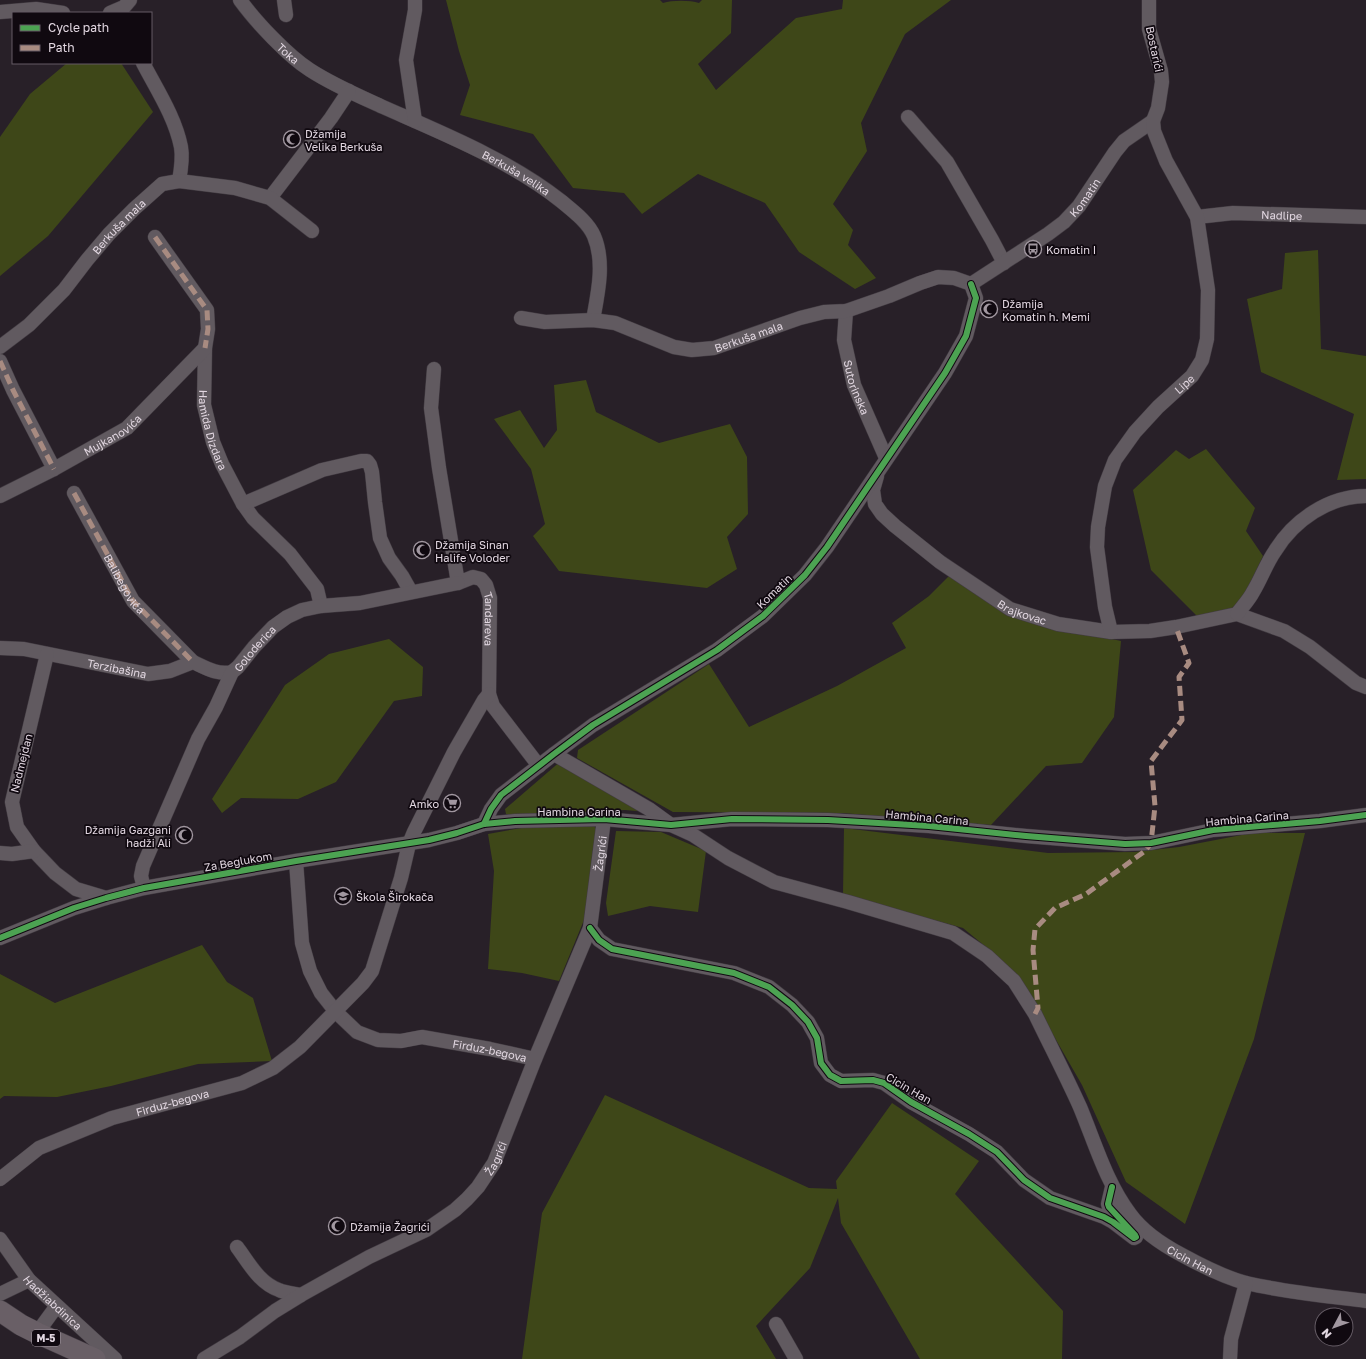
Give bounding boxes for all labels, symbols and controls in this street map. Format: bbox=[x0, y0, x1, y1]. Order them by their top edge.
legend bbox=[12, 12, 152, 64]
text: Cycle path bbox=[48, 20, 109, 35]
street label: Bostarići bbox=[1144, 25, 1166, 73]
text: Path bbox=[48, 40, 75, 55]
street label: Toka bbox=[275, 40, 302, 66]
place label: Džamija Velika Berkuša bbox=[305, 127, 383, 153]
mosque icon: Džamija Velika Berkuša bbox=[282, 129, 302, 149]
street label: Berkuša velika bbox=[480, 147, 553, 197]
street label: Komatin bbox=[1066, 176, 1102, 219]
street label: Berkuša mala bbox=[89, 196, 148, 256]
street label: Nadlipe bbox=[1261, 207, 1302, 222]
bus stop icon: Komatin I bbox=[1023, 239, 1043, 259]
place label: Komatin I bbox=[1046, 243, 1096, 256]
place label: Džamija Komatin h. Memi bbox=[1002, 297, 1090, 323]
mosque icon: Džamija Komatin h. Memi bbox=[979, 299, 999, 319]
street label: Berkuša mala bbox=[712, 318, 784, 354]
street label: Sutorinska bbox=[842, 359, 873, 416]
street label: Lipe bbox=[1171, 371, 1196, 396]
street label: Hamida Dizdara bbox=[198, 390, 230, 472]
street label: Mujkanovića bbox=[81, 411, 143, 458]
place label: Džamija Sinan Halife Voloder bbox=[435, 538, 511, 564]
mosque icon: Džamija Sinan Halife Voloder bbox=[412, 540, 432, 560]
street label: Balibegovića bbox=[102, 551, 148, 616]
street label: Komatin bbox=[754, 571, 794, 611]
street label: Tandareva bbox=[482, 590, 497, 646]
street label: Brajkovac bbox=[995, 596, 1048, 627]
street label: Goloderica bbox=[231, 622, 278, 674]
street label: Terzibašina bbox=[86, 655, 148, 680]
street label: Nadmejdan bbox=[7, 732, 35, 794]
supermarket icon: Amko bbox=[442, 793, 462, 813]
place label: Amko bbox=[409, 797, 439, 810]
street label: Hambina Carina bbox=[537, 805, 621, 818]
street label: Hambina Carina bbox=[885, 807, 969, 827]
street label: Hambina Carina bbox=[1205, 808, 1289, 828]
place label: Džamija Gazgani hadži Ali bbox=[85, 823, 171, 849]
mosque icon: Džamija Gazgani hadži Ali bbox=[174, 825, 194, 845]
street label: Žagrići bbox=[591, 835, 608, 872]
street label: Za Beglukom bbox=[203, 849, 273, 873]
school or university icon: Škola Širokača bbox=[333, 886, 353, 906]
place label: Škola Širokača bbox=[356, 890, 433, 903]
street label: Firduz-begova bbox=[452, 1036, 528, 1063]
street label: Cicin Han bbox=[884, 1070, 934, 1106]
street label: Firduz-begova bbox=[134, 1086, 210, 1118]
street label: Žagrići bbox=[481, 1139, 509, 1177]
mosque icon: Džamija Žagrići bbox=[327, 1216, 347, 1236]
place label: Džamija Žagrići bbox=[350, 1220, 430, 1233]
street label: Cicin Han bbox=[1165, 1242, 1215, 1277]
street label: Hadžiabdinica bbox=[21, 1273, 85, 1332]
north arrow bbox=[1314, 1307, 1354, 1347]
text: N bbox=[1318, 1326, 1334, 1341]
road number: M-5 bbox=[32, 1330, 60, 1346]

